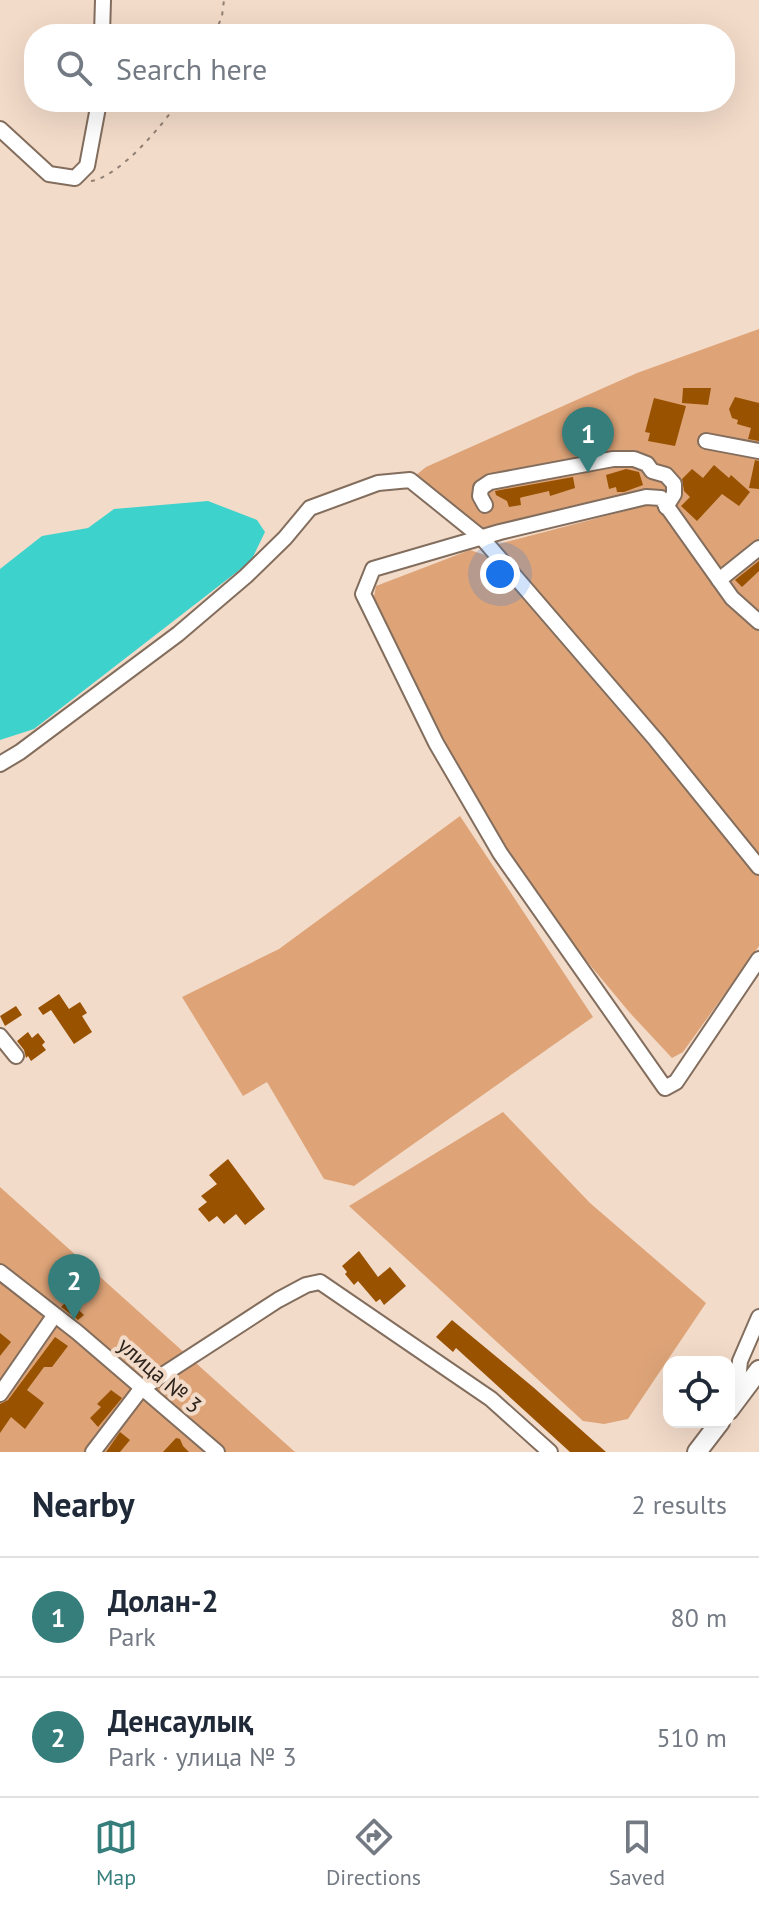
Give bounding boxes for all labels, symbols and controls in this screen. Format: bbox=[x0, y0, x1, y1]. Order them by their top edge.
search box bbox=[24, 24, 735, 112]
icon: search bbox=[52, 46, 96, 90]
text: Search here bbox=[116, 49, 267, 88]
pin: 1 bbox=[562, 407, 614, 473]
your location bbox=[480, 554, 520, 594]
pin: 2 bbox=[48, 1254, 100, 1320]
street label: улица № 3 bbox=[112, 1331, 208, 1419]
map controls bbox=[663, 1356, 735, 1428]
button: locate bbox=[663, 1356, 735, 1428]
text: Nearby bbox=[32, 1482, 134, 1526]
text: 2 results bbox=[632, 1488, 727, 1521]
text: Долан-2 bbox=[108, 1581, 219, 1620]
text: 1 bbox=[51, 1601, 65, 1634]
text: 80 m bbox=[671, 1601, 727, 1634]
text: Park bbox=[108, 1620, 156, 1653]
text: Денсаулық bbox=[108, 1701, 253, 1740]
text: 2 bbox=[51, 1721, 65, 1754]
text: 510 m bbox=[656, 1721, 727, 1754]
text: Park · улица № 3 bbox=[108, 1740, 297, 1773]
tab: Map bbox=[94, 1815, 138, 1891]
tab: Directions bbox=[326, 1815, 421, 1891]
tab: Saved bbox=[609, 1815, 665, 1891]

